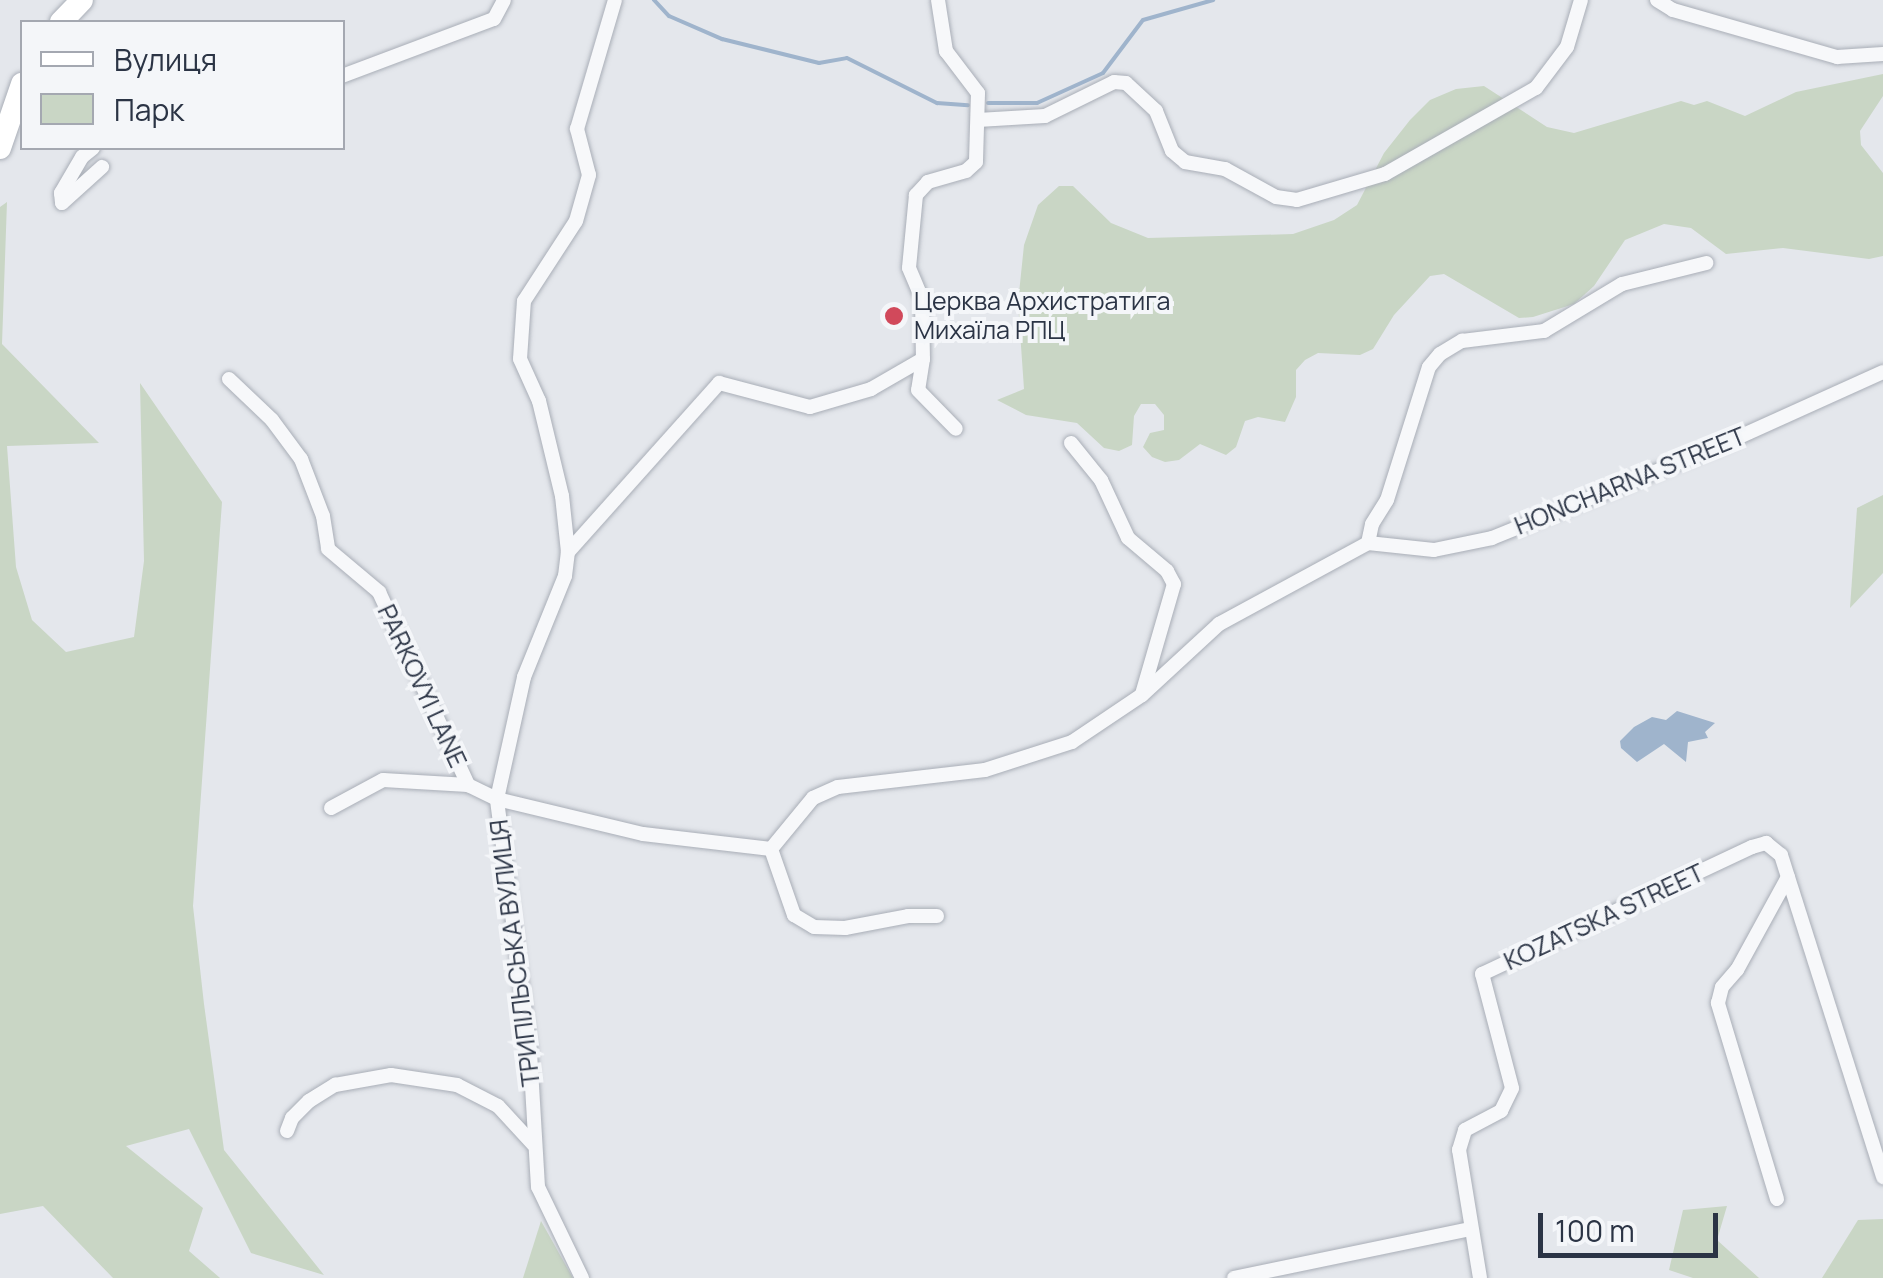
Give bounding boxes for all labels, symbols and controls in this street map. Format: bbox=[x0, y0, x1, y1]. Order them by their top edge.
legend bbox=[20, 20, 345, 150]
text: Вулиця bbox=[114, 39, 217, 80]
text: Парк bbox=[114, 89, 184, 130]
place label: Церква Архистратига Михаїла РПЦ bbox=[914, 287, 1170, 346]
marker: Церква Архистратига Михаїла РПЦ bbox=[883, 305, 905, 327]
street label: HONCHARNA STREET bbox=[1510, 421, 1750, 541]
street label: PARKOVYI LANE bbox=[371, 600, 473, 772]
street label: ТРИПІЛЬСЬКА ВУЛИЦЯ bbox=[484, 818, 546, 1088]
street label: KOZATSKA STREET bbox=[1499, 857, 1709, 977]
scale bar bbox=[1543, 1193, 1723, 1255]
text: 100 m bbox=[1555, 1210, 1635, 1251]

